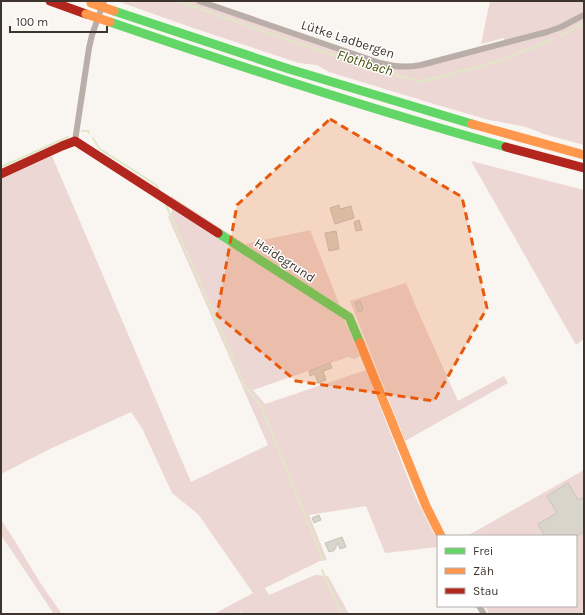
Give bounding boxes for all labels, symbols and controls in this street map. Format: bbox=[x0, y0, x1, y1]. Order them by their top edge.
scale bar bbox=[10, 8, 107, 34]
text: 100 m bbox=[16, 15, 48, 29]
street label: Lütke Ladbergen bbox=[299, 17, 397, 61]
water label: Flothbach bbox=[335, 46, 395, 80]
street label: Heidegrund bbox=[252, 235, 318, 285]
legend bbox=[437, 535, 577, 607]
text: Frei bbox=[473, 544, 493, 558]
text: Zäh bbox=[473, 564, 494, 578]
text: Stau bbox=[473, 584, 499, 598]

